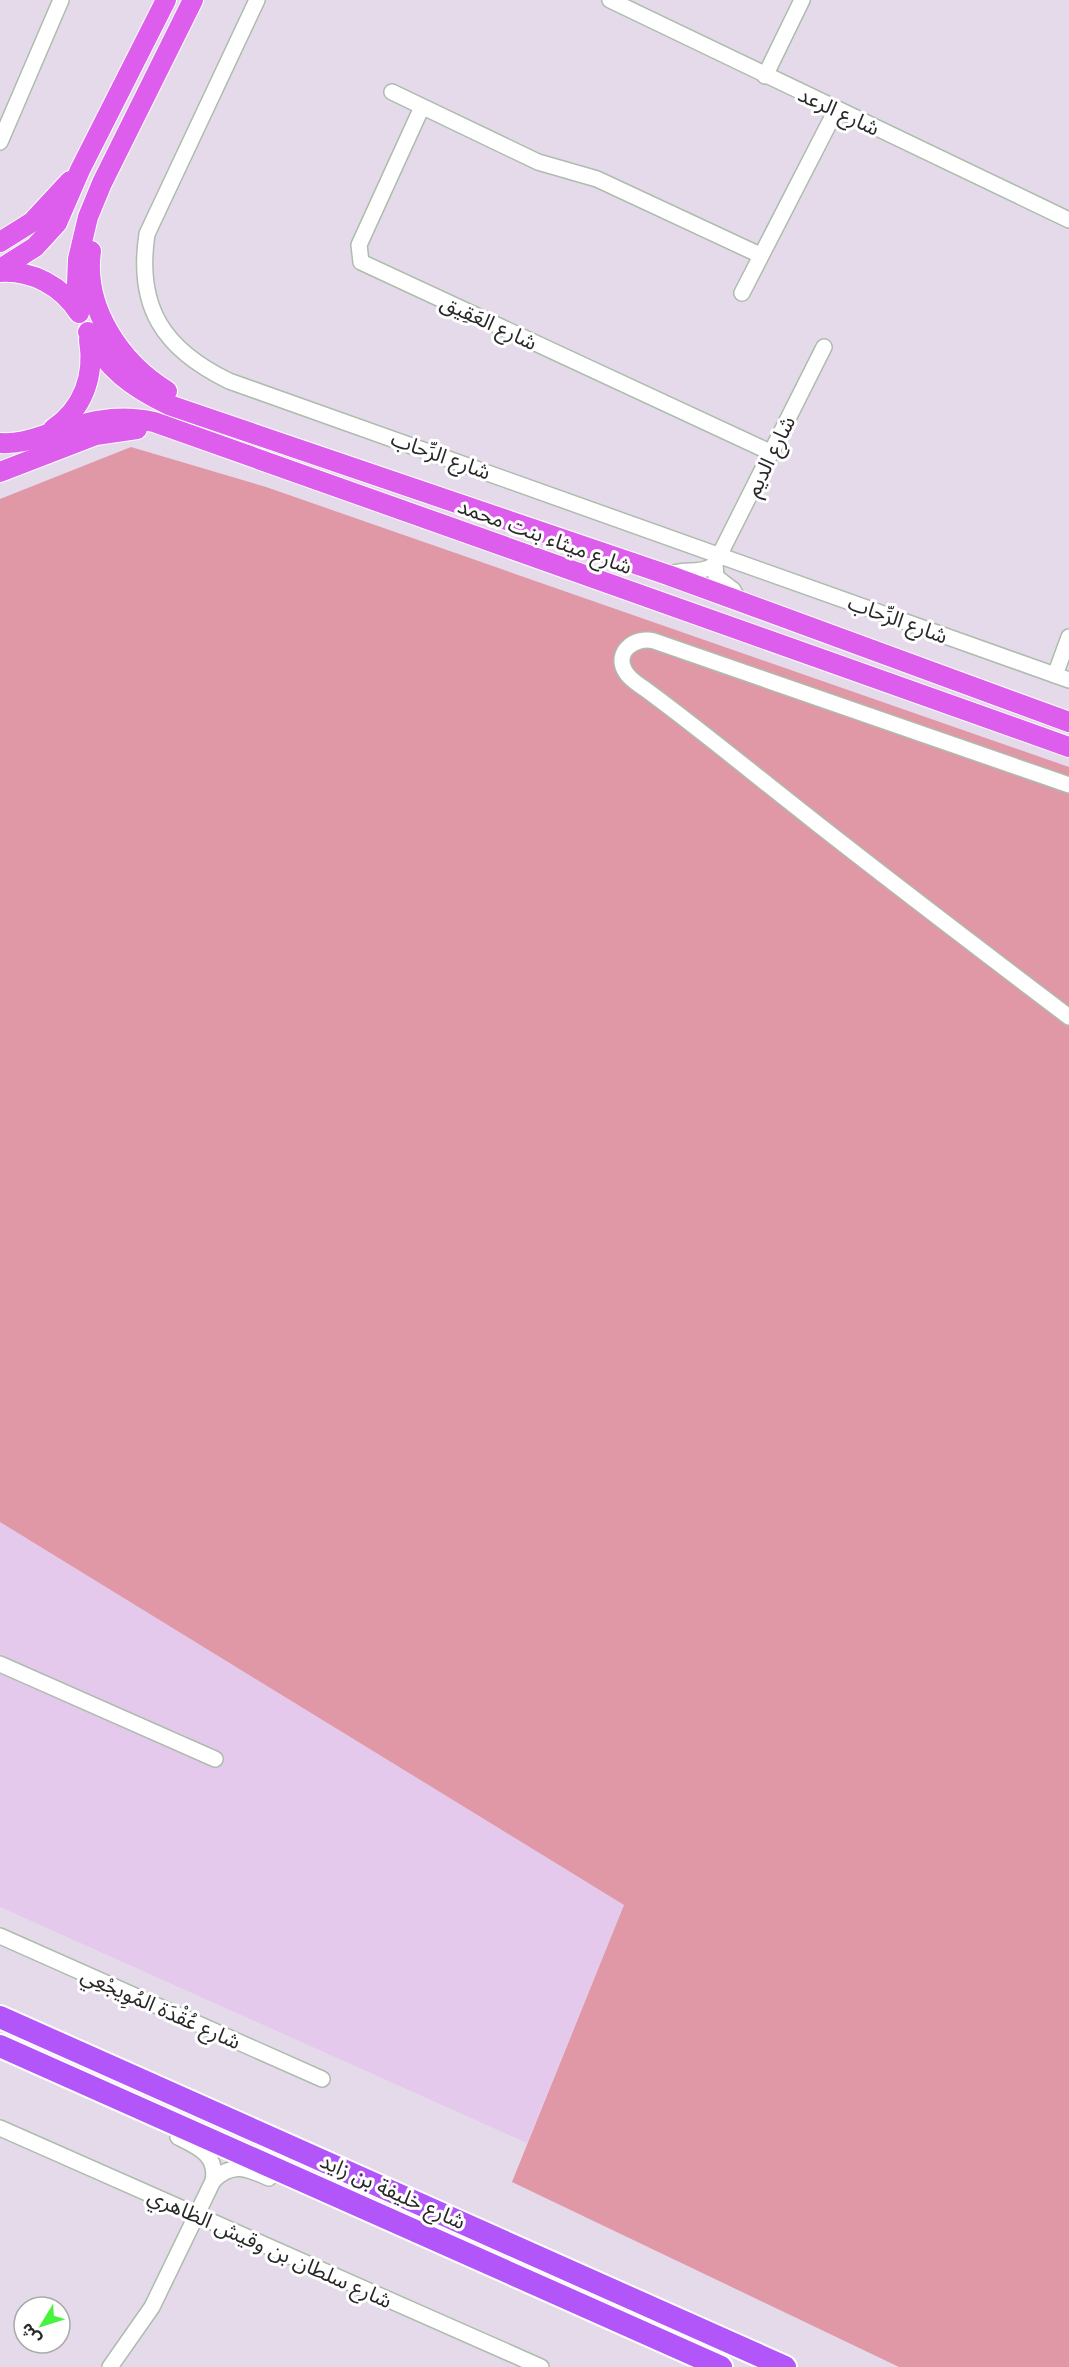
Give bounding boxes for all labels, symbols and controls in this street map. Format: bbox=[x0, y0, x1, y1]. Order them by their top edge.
street label: شارع الرعد bbox=[793, 82, 883, 143]
street label: شارع العَقِيق bbox=[436, 290, 541, 358]
street label: شارع الديم bbox=[741, 412, 803, 502]
street label: شارع الرِّحاب bbox=[387, 426, 494, 487]
street label: شارع ميثاء بنت محمد bbox=[454, 494, 635, 582]
street label: شارع الرِّحاب bbox=[844, 590, 951, 651]
street label: شارع عُقْدَة المُوِيجْعِي bbox=[76, 1961, 245, 2058]
street label: شارع خليفة بن زايد bbox=[315, 2149, 469, 2237]
street label: شارع سلطان بن وقيش الظاهري bbox=[143, 2184, 395, 2317]
north arrow bbox=[12, 2295, 72, 2355]
text: ش bbox=[17, 2319, 45, 2348]

